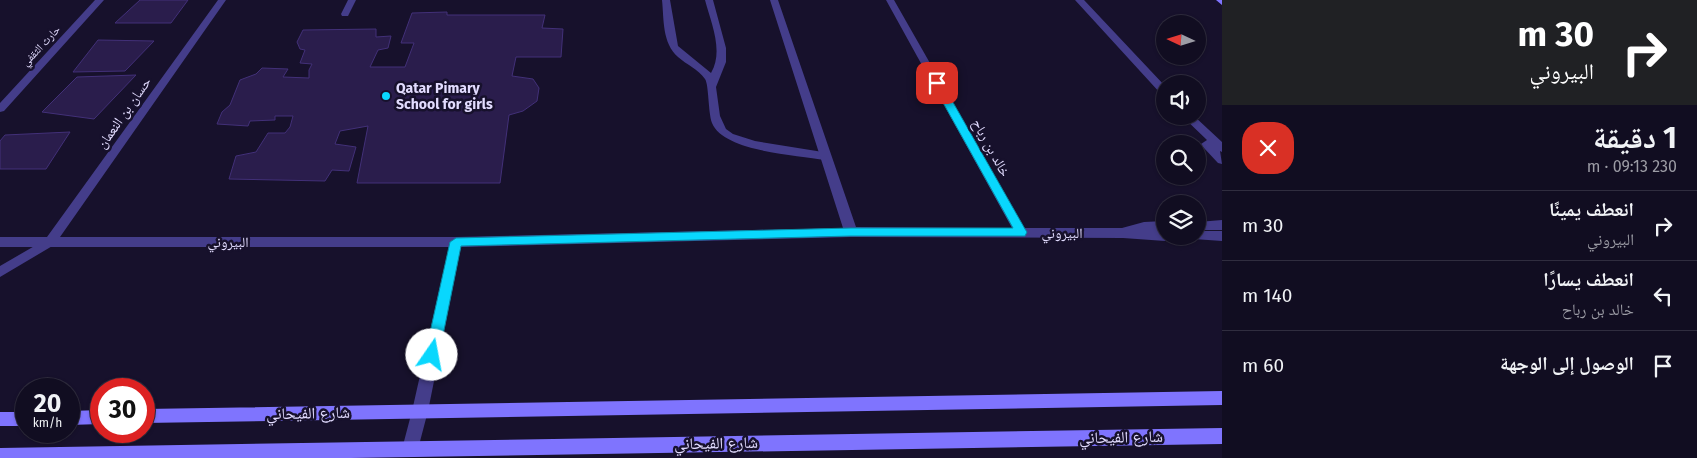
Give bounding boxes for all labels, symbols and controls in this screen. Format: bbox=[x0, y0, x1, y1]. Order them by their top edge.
text: 30 m bbox=[1517, 13, 1594, 55]
north arrow bbox=[1156, 15, 1206, 65]
map controls bbox=[1156, 15, 1206, 245]
icon: right bbox=[1612, 20, 1677, 85]
street label: حارث الثقفي bbox=[19, 23, 64, 70]
text: البيروني bbox=[1529, 58, 1594, 85]
pin bbox=[916, 62, 958, 104]
icon: arrive bbox=[923, 69, 951, 97]
street label: حسان بن النعمان bbox=[93, 74, 155, 152]
button: sound bbox=[1156, 75, 1206, 125]
place label: Qatar Pimary School for girls bbox=[396, 80, 493, 113]
marker: Qatar Pimary School for girls bbox=[380, 90, 392, 102]
street label: خالد بن رباح bbox=[967, 116, 1014, 180]
text: 1 دقيقة bbox=[1593, 120, 1677, 156]
button: close bbox=[1242, 122, 1294, 174]
button: search bbox=[1156, 135, 1206, 185]
text: 230 m · 09:13 bbox=[1587, 157, 1677, 176]
button: layers bbox=[1156, 195, 1206, 245]
text: انعطف يمينًا bbox=[1549, 198, 1634, 221]
icon: right bbox=[1649, 212, 1677, 240]
text: 30 m bbox=[1242, 214, 1283, 237]
street label: البيروني bbox=[1041, 225, 1083, 244]
text: البيروني bbox=[1587, 230, 1634, 249]
street label: البيروني bbox=[207, 234, 249, 253]
text: انعطف يسارًا bbox=[1543, 268, 1634, 291]
icon: left bbox=[1649, 282, 1677, 310]
text: 140 m bbox=[1242, 284, 1292, 307]
text: خالد بن رباح bbox=[1562, 300, 1634, 319]
position arrow bbox=[405, 328, 457, 380]
text: الوصول إلى الوجهة bbox=[1500, 352, 1634, 375]
icon: arrive bbox=[1649, 352, 1677, 380]
text: 60 m bbox=[1242, 354, 1284, 377]
speed limit sign: 30 bbox=[90, 378, 155, 443]
text: 20 bbox=[34, 389, 61, 419]
street label: شارع الفيحاني bbox=[266, 403, 350, 426]
text: km/h bbox=[33, 416, 62, 430]
street label: شارع الفيحاني bbox=[1079, 427, 1163, 450]
street label: شارع الفيحاني bbox=[674, 433, 758, 456]

